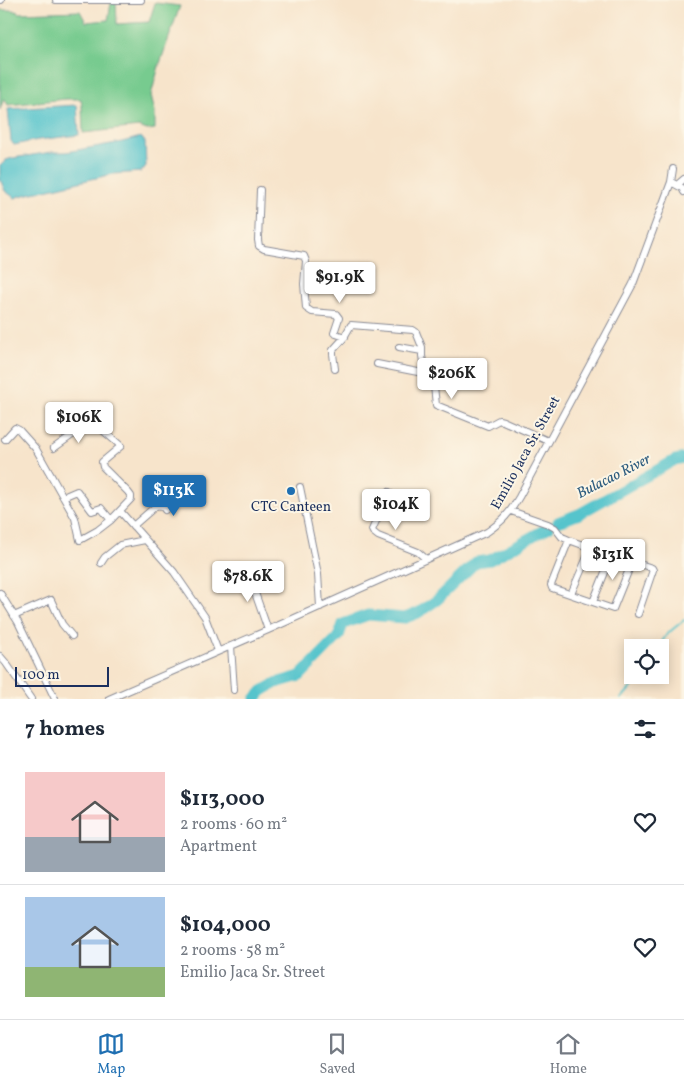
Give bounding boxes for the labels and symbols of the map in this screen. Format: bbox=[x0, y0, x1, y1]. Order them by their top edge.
pin: $91.9K bbox=[299, 262, 381, 304]
pin: $206K bbox=[417, 358, 487, 400]
street label: Emilio Jaca Sr. Street bbox=[487, 393, 565, 513]
pin: $106K bbox=[44, 402, 114, 444]
water label: Bulacao River bbox=[573, 449, 655, 505]
pin: $113K bbox=[139, 474, 209, 517]
marker: CTC Canteen bbox=[285, 485, 297, 497]
pin: $104K bbox=[361, 488, 431, 531]
place label: CTC Canteen bbox=[251, 498, 331, 517]
pin: $131K bbox=[578, 538, 648, 581]
pin: $78.6K bbox=[207, 560, 289, 603]
scale bar bbox=[15, 664, 109, 687]

